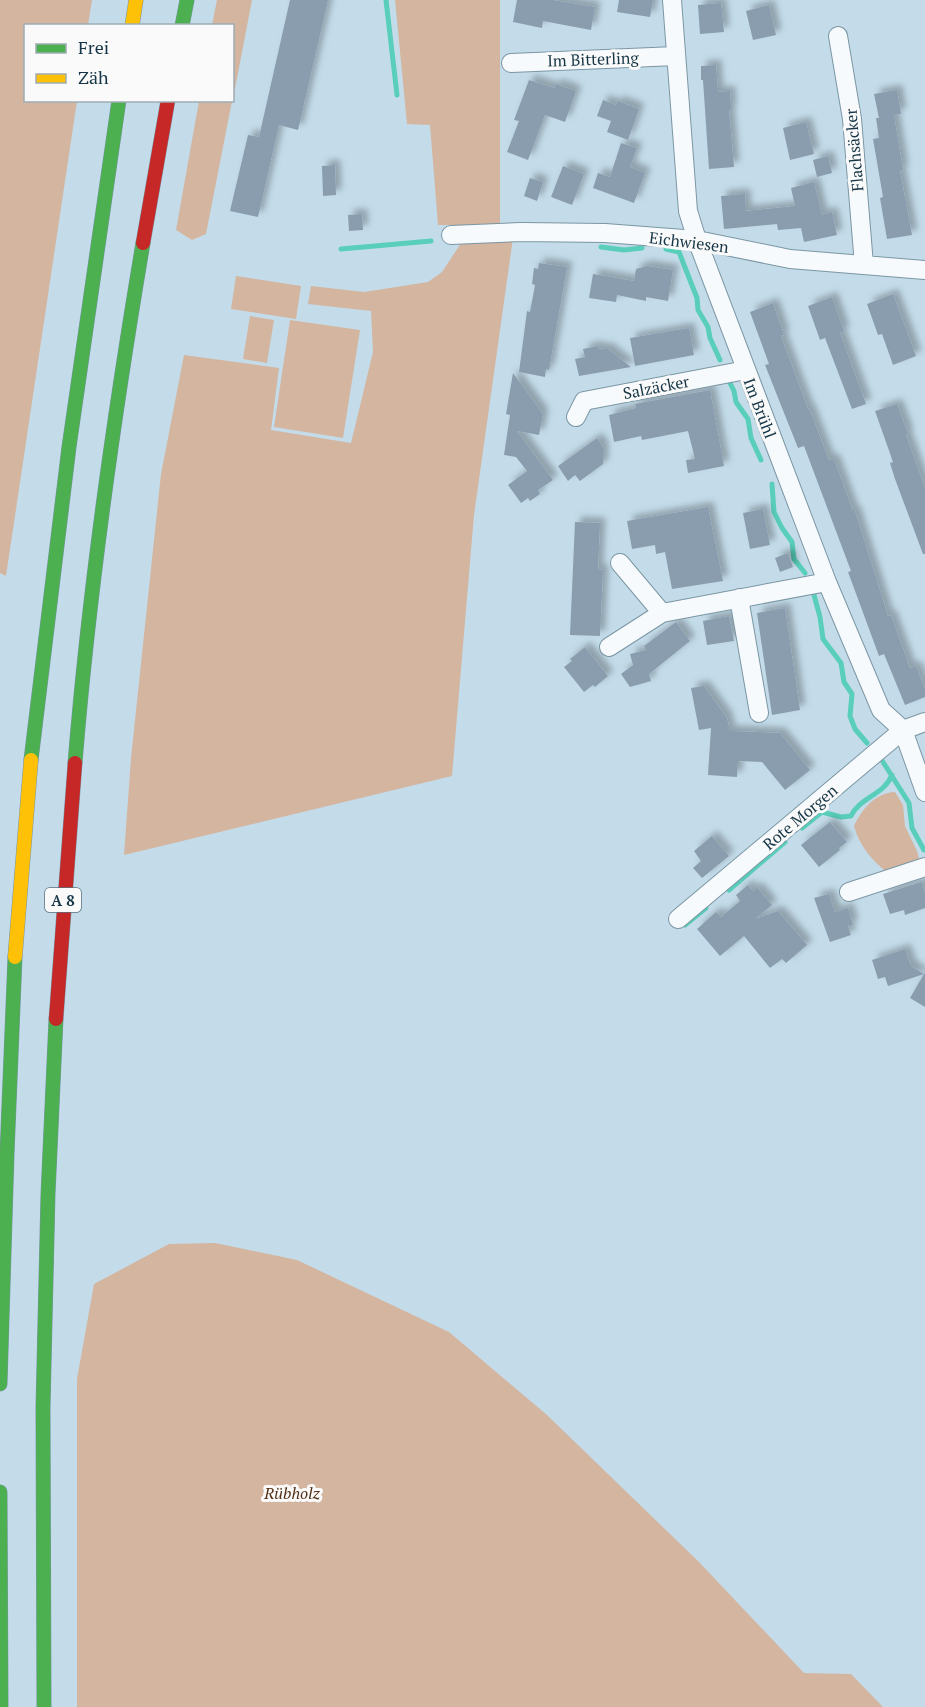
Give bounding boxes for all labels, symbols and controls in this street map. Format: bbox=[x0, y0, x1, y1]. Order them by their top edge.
legend bbox=[24, 24, 234, 102]
text: Frei bbox=[78, 35, 109, 59]
street label: Im Bitterling bbox=[547, 46, 640, 72]
text: Zäh bbox=[78, 65, 109, 89]
street label: Flachsäcker bbox=[839, 107, 869, 192]
street label: Eichwiesen bbox=[648, 226, 731, 258]
street label: Salzäcker bbox=[621, 370, 692, 404]
street label: Im Brühl bbox=[738, 375, 782, 441]
street label: Rote Morgen bbox=[758, 779, 842, 855]
road number: A 8 bbox=[45, 888, 81, 912]
park label: Rübholz bbox=[263, 1482, 321, 1504]

